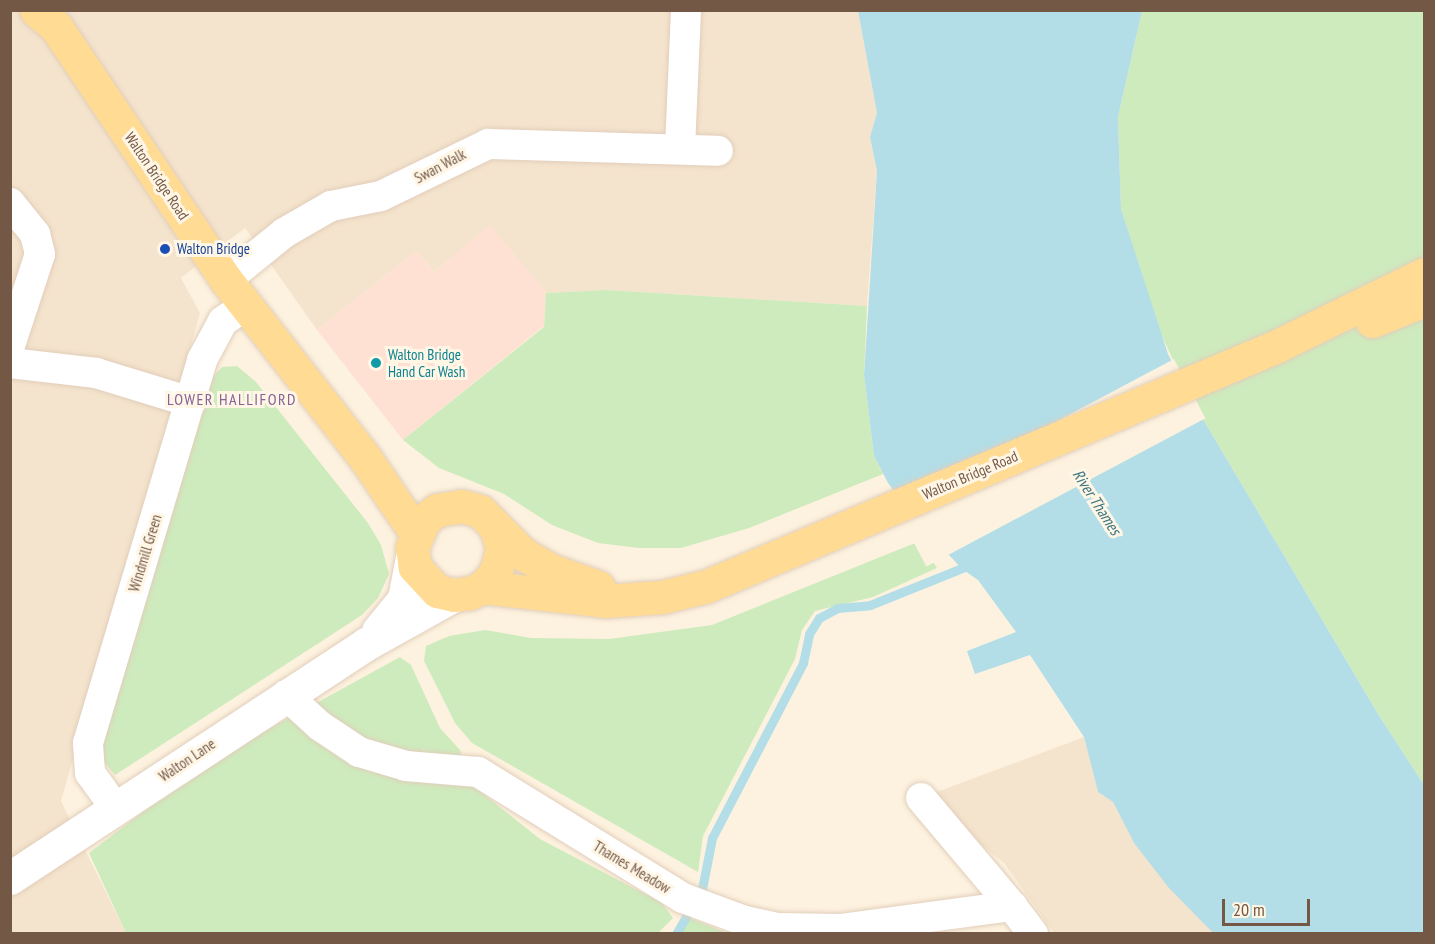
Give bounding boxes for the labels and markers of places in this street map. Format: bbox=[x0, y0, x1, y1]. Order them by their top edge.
place label: Walton Bridge bbox=[177, 240, 250, 258]
marker: Walton Bridge bbox=[158, 242, 172, 256]
place label: Walton Bridge Hand Car Wash bbox=[388, 345, 466, 380]
marker: Walton Bridge Hand Car Wash bbox=[369, 356, 383, 370]

